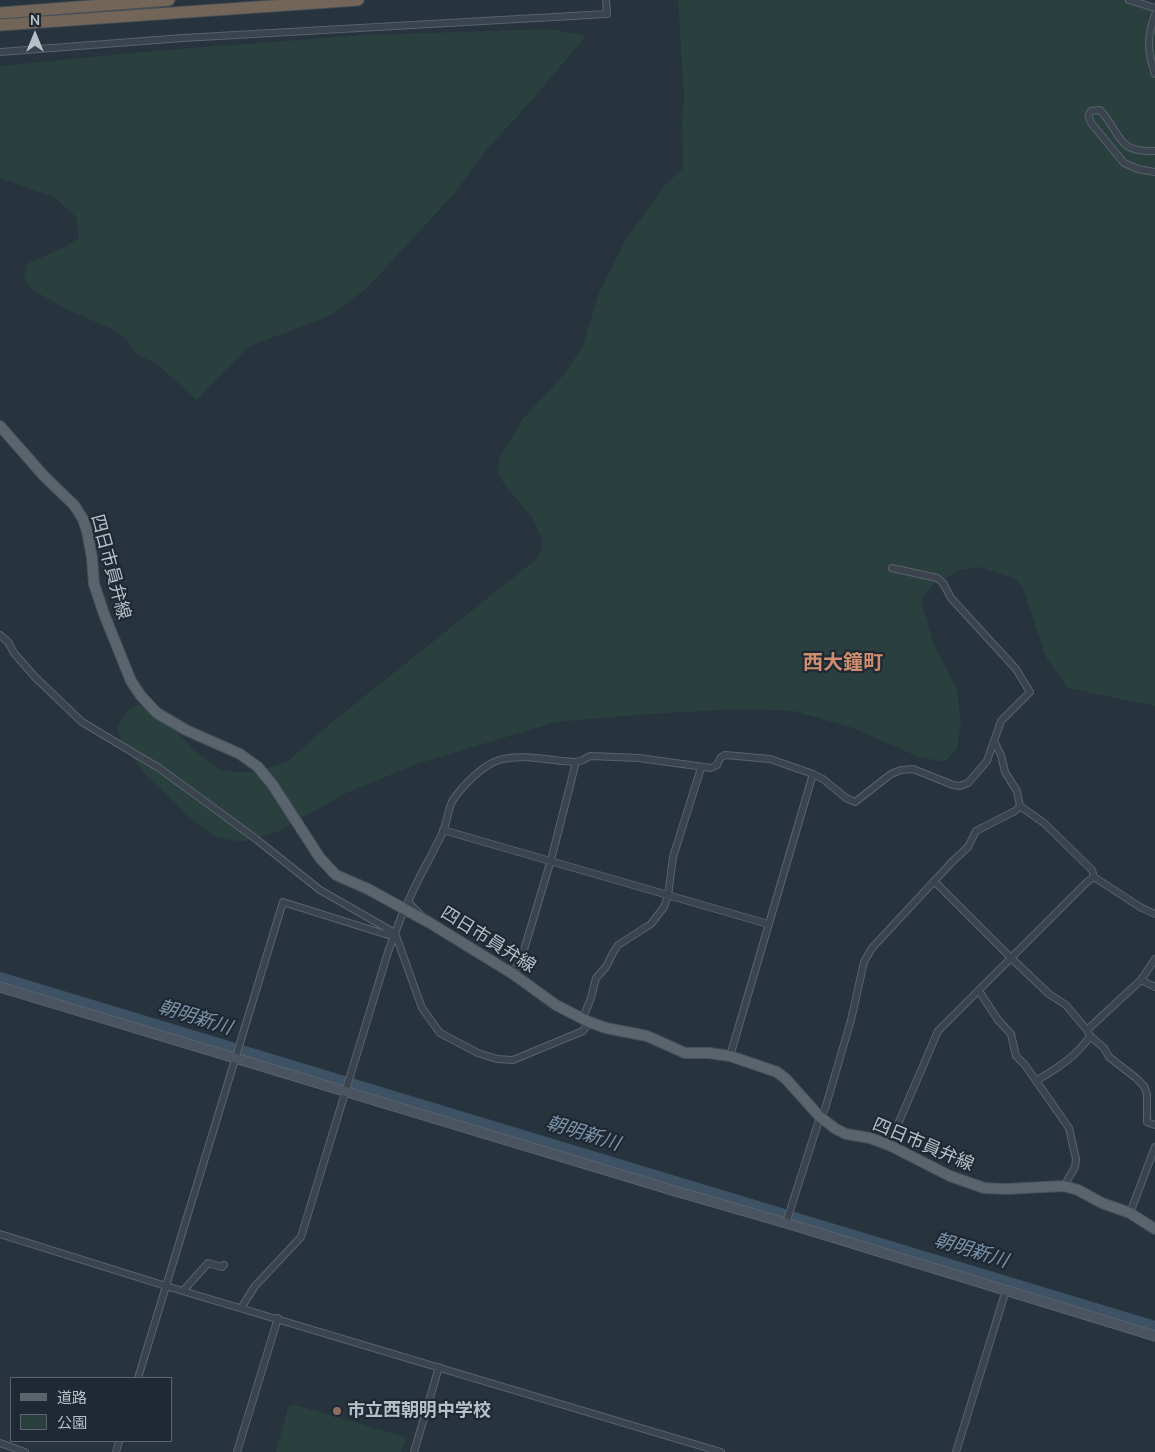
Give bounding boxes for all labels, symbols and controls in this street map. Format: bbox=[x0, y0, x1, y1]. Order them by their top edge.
north arrow bbox=[10, 10, 60, 60]
text: N bbox=[30, 10, 40, 29]
street label: 四日市員弁線 bbox=[86, 512, 134, 622]
district label: 西大鐘町 bbox=[803, 651, 883, 675]
street label: 四日市員弁線 bbox=[436, 902, 540, 978]
water label: 朝明新川 bbox=[155, 996, 235, 1040]
water label: 朝明新川 bbox=[543, 1112, 623, 1156]
street label: 四日市員弁線 bbox=[869, 1114, 977, 1176]
water label: 朝明新川 bbox=[931, 1229, 1011, 1273]
legend bbox=[10, 1377, 172, 1442]
text: 道路 bbox=[57, 1387, 87, 1408]
place label: 市立西朝明中学校 bbox=[347, 1400, 491, 1422]
marker: 市立西朝明中学校 bbox=[331, 1405, 343, 1417]
text: 公園 bbox=[57, 1412, 87, 1433]

